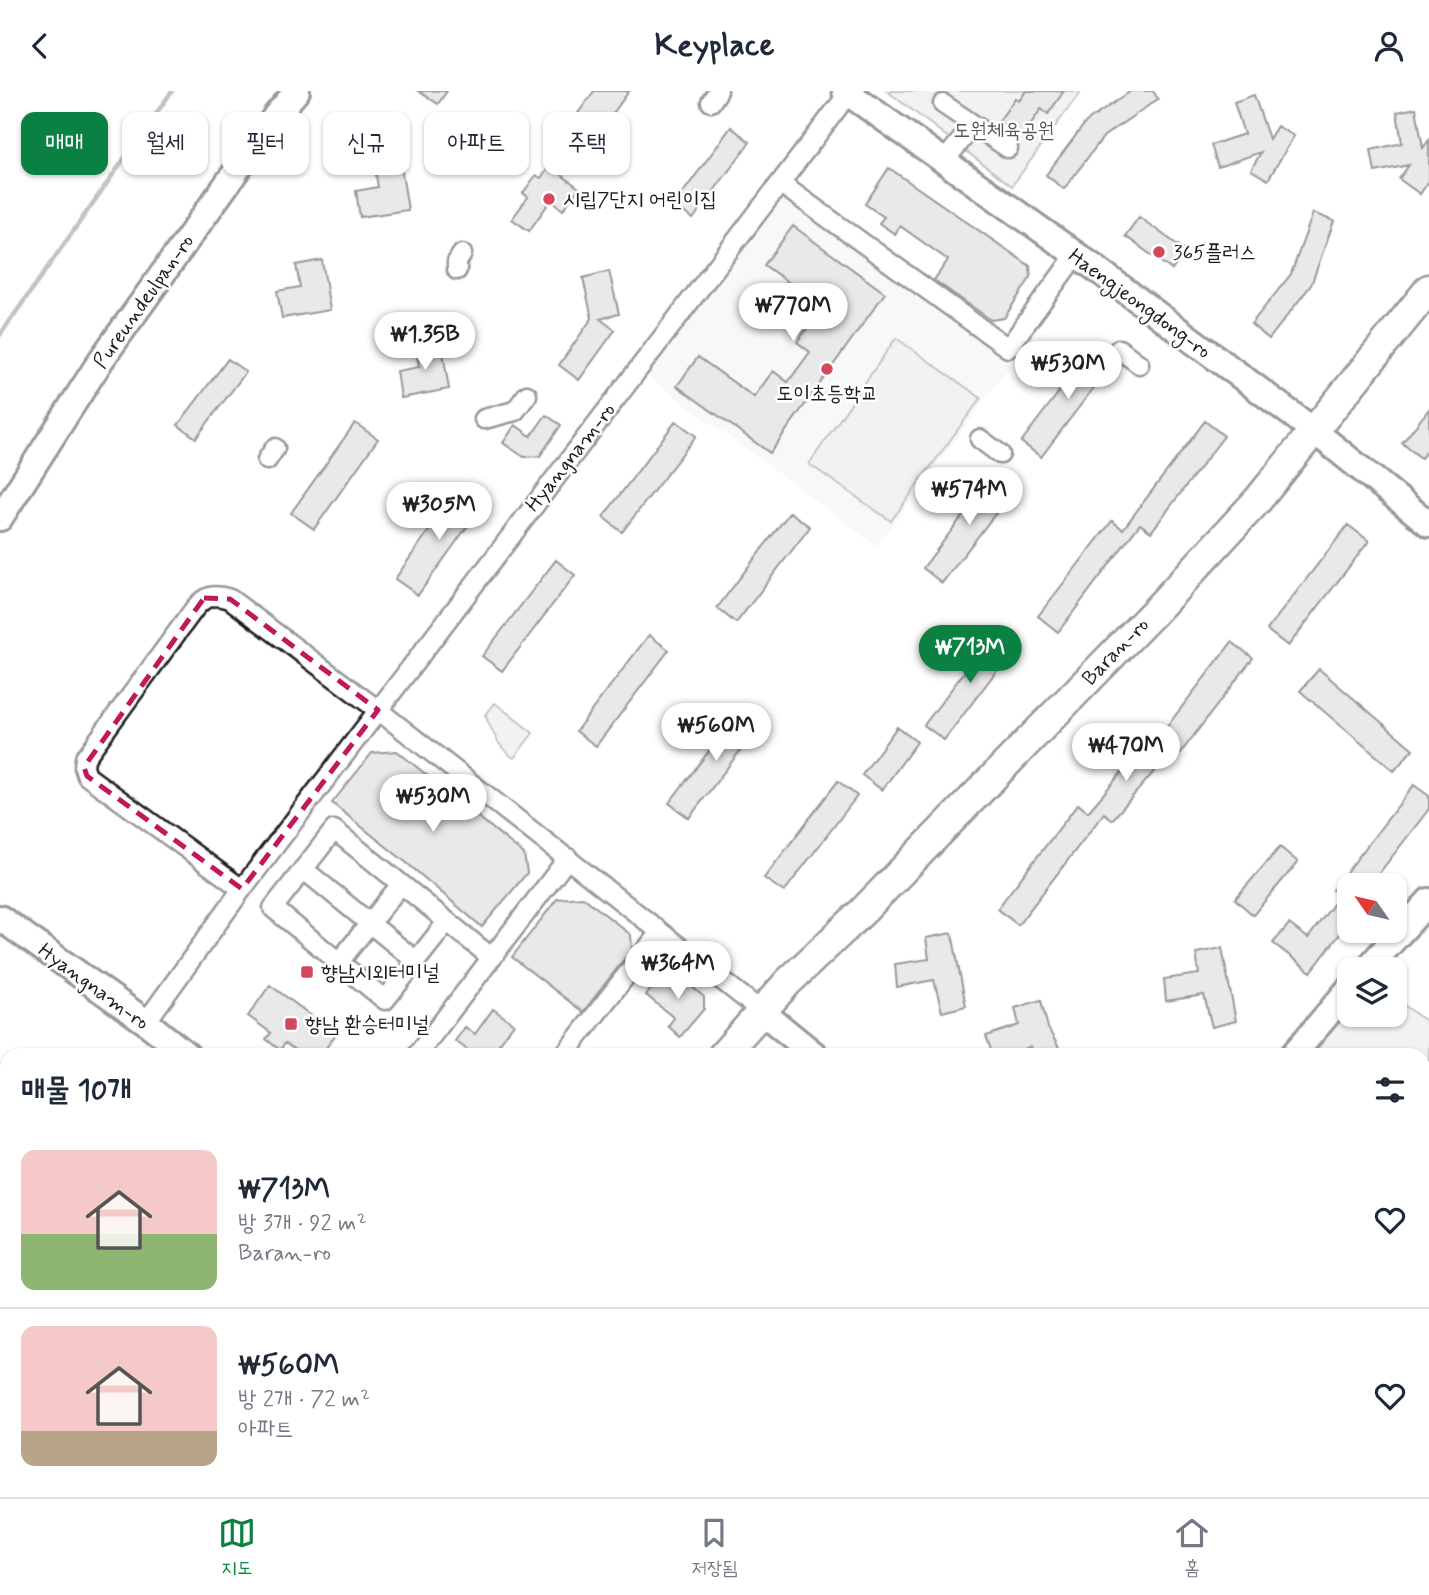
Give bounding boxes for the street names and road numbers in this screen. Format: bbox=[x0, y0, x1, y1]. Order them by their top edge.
street label: Pureundeulpan-ro bbox=[87, 229, 201, 374]
street label: Haengjeongdong-ro bbox=[1062, 242, 1217, 366]
street label: Hyangnam-ro bbox=[519, 397, 622, 518]
street label: Baran-ro bbox=[1076, 611, 1155, 692]
street label: Hyangnam-ro bbox=[32, 937, 155, 1037]

